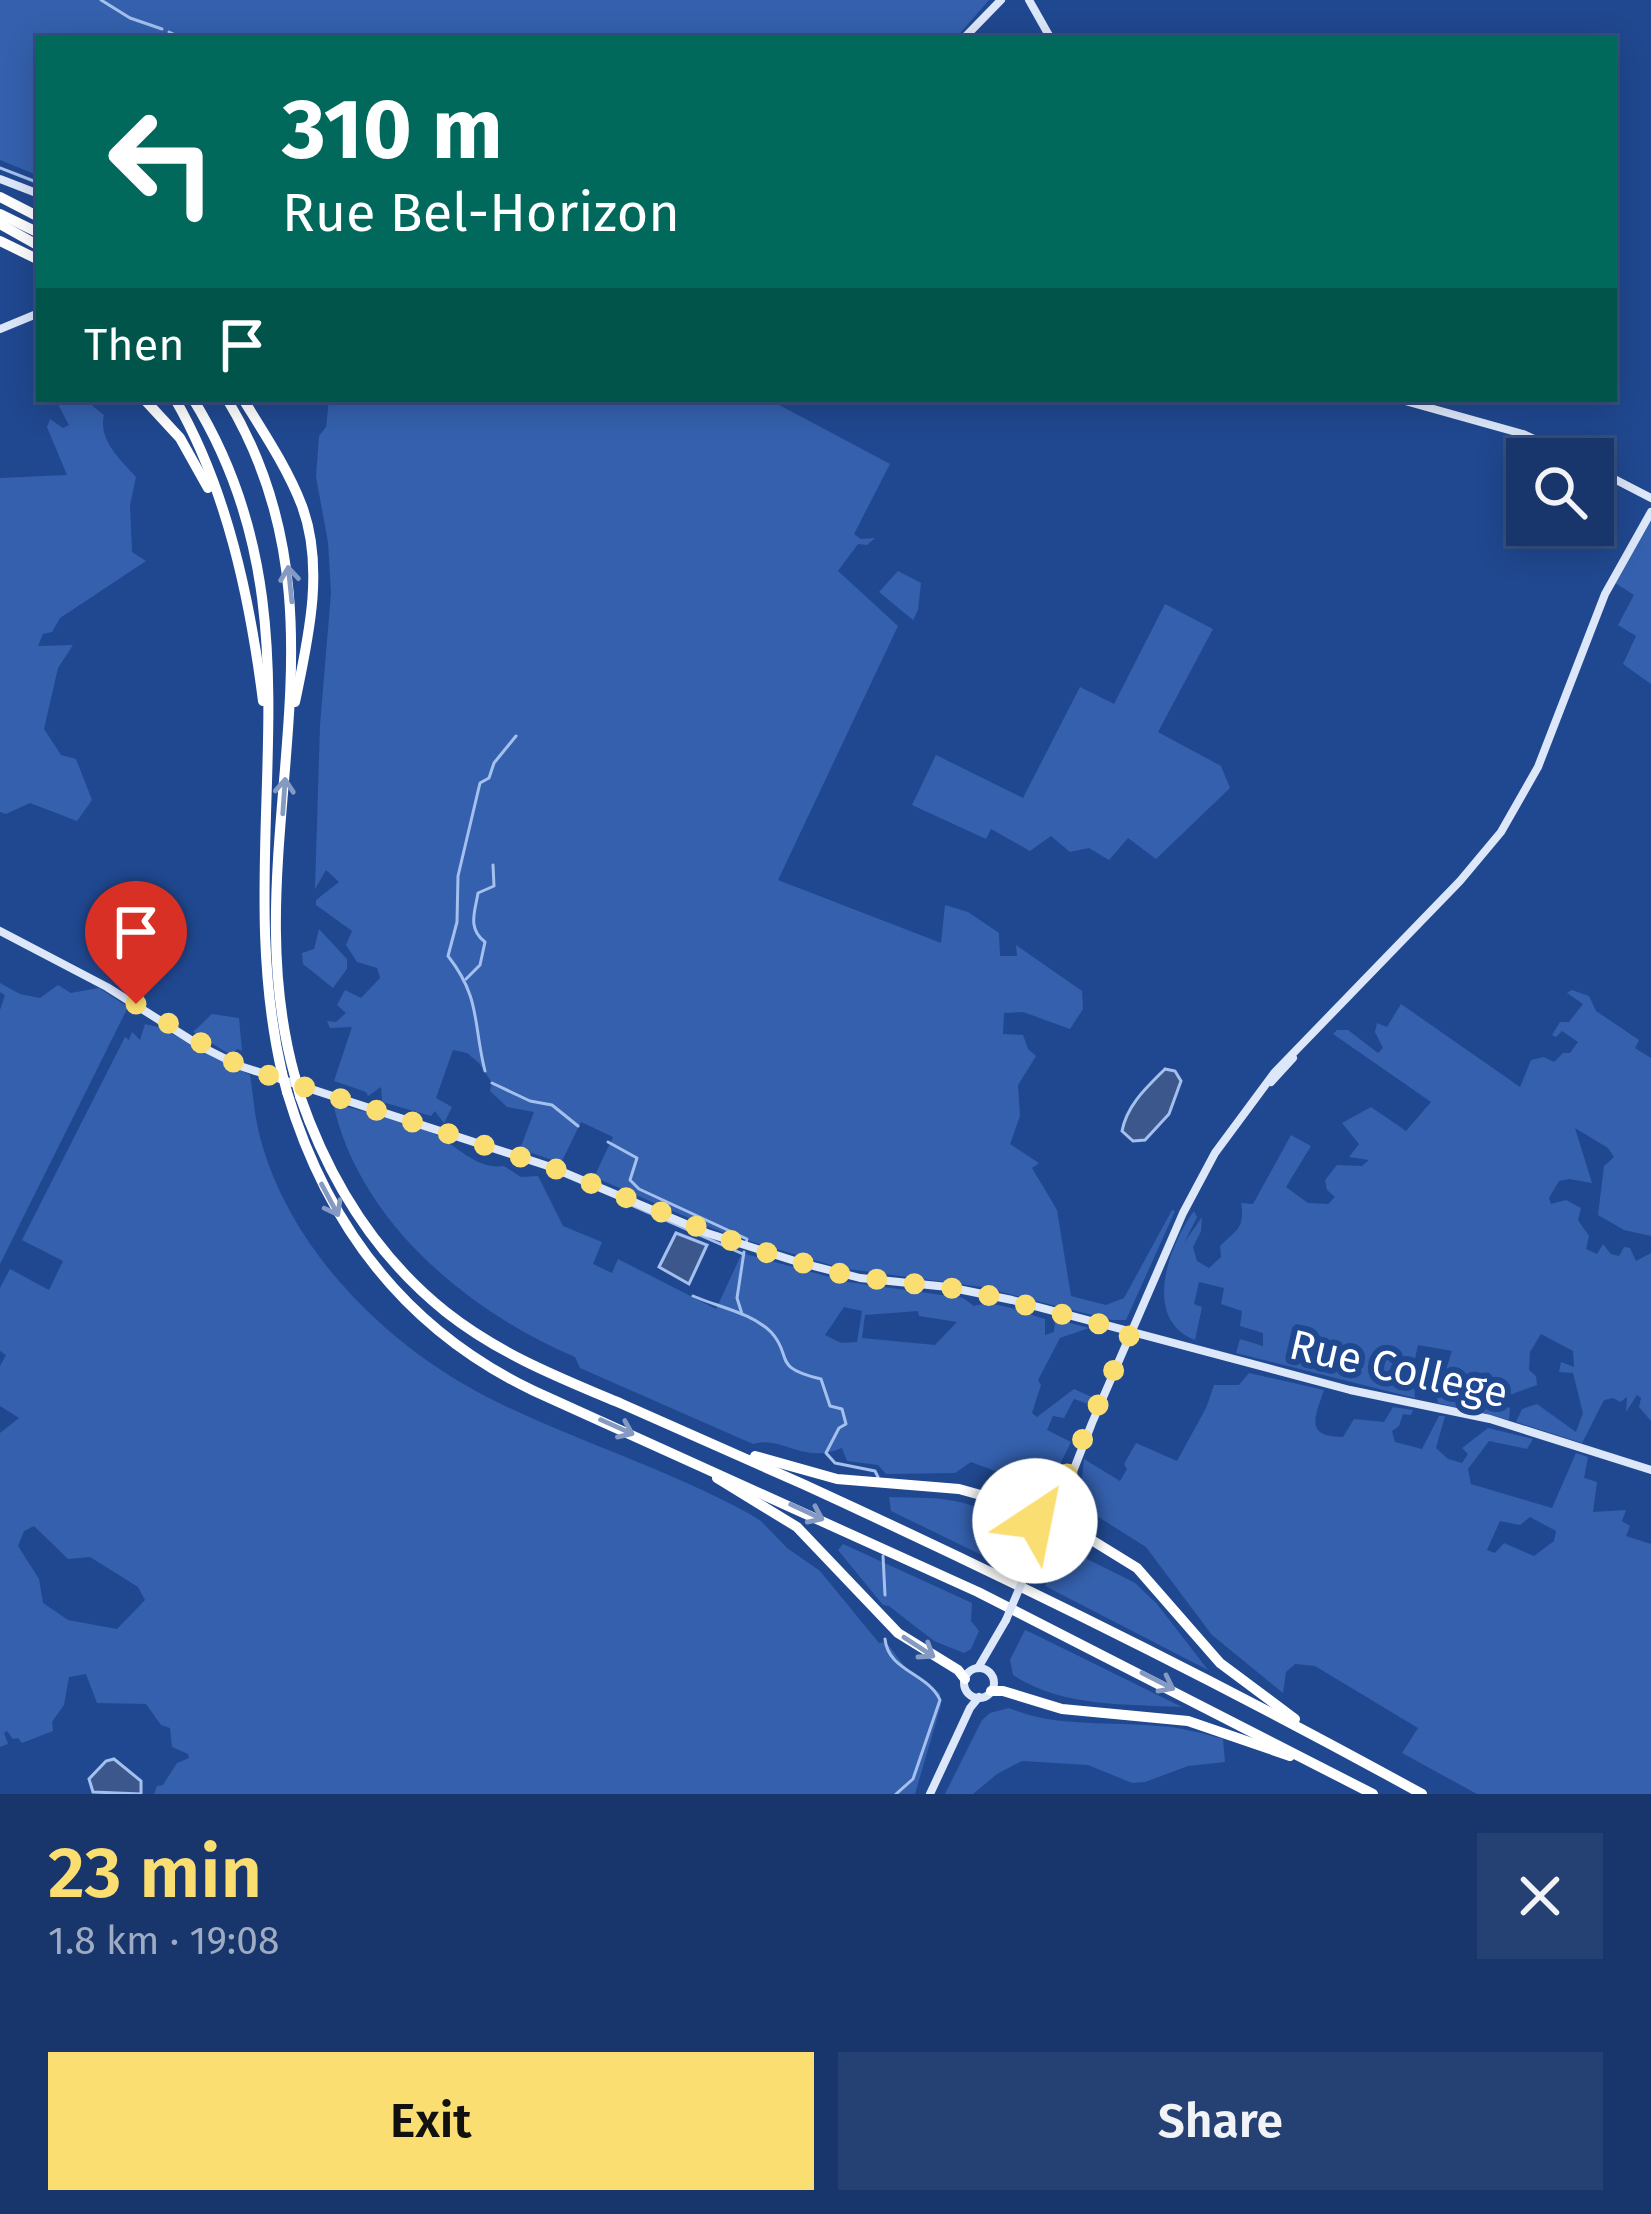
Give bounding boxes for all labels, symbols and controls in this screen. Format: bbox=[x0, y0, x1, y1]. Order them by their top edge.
text: 310 m bbox=[282, 79, 503, 180]
icon: left bbox=[84, 84, 240, 240]
text: Rue Bel-Horizon bbox=[282, 181, 680, 245]
icon: arrive bbox=[209, 312, 275, 378]
text: Then bbox=[84, 318, 185, 372]
map controls bbox=[1506, 438, 1614, 546]
button: search bbox=[1506, 438, 1614, 546]
one-way arrow bbox=[278, 566, 301, 605]
one-way arrow bbox=[272, 777, 295, 816]
pin bbox=[85, 881, 187, 1004]
icon: arrive bbox=[103, 899, 169, 965]
one-way arrow bbox=[319, 1182, 342, 1217]
street label: Rue College bbox=[1285, 1320, 1513, 1418]
one-way arrow bbox=[598, 1418, 634, 1440]
position arrow bbox=[972, 1458, 1098, 1584]
one-way arrow bbox=[788, 1502, 824, 1524]
one-way arrow bbox=[901, 1635, 935, 1660]
one-way arrow bbox=[1140, 1671, 1175, 1694]
text: 23 min bbox=[48, 1830, 262, 1916]
button: close bbox=[1477, 1833, 1603, 1959]
text: 1.8 km · 19:08 bbox=[48, 1918, 279, 1964]
button: Exit bbox=[48, 2052, 814, 2190]
button: Share bbox=[838, 2052, 1603, 2190]

